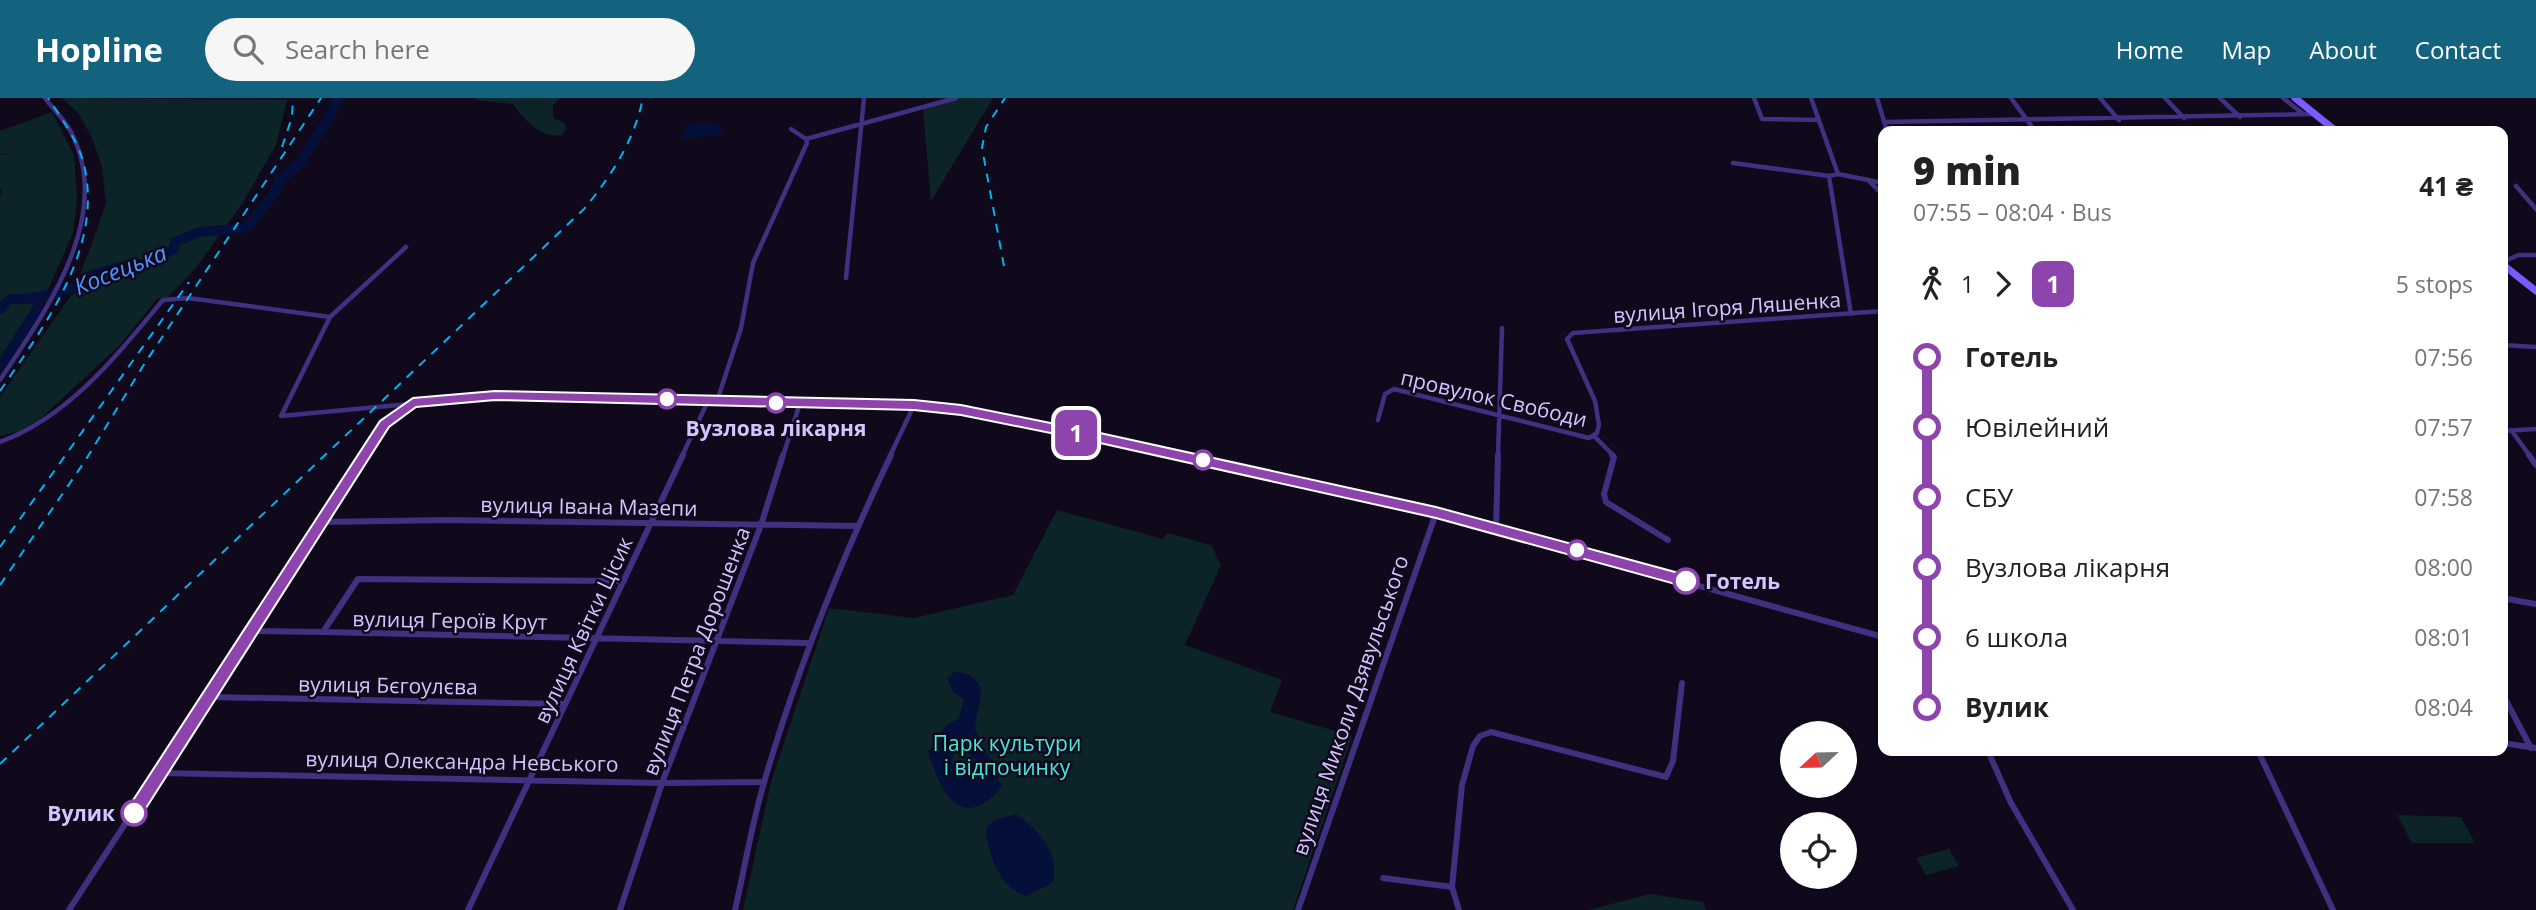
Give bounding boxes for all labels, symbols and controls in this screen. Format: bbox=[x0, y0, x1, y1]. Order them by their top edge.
search box bbox=[205, 18, 695, 81]
text: Hopline bbox=[35, 27, 163, 72]
icon: search bbox=[229, 30, 267, 68]
text: Search here bbox=[285, 31, 430, 67]
text: Home bbox=[2116, 33, 2184, 66]
text: Map bbox=[2222, 33, 2271, 66]
text: About bbox=[2309, 33, 2377, 66]
text: Contact bbox=[2415, 33, 2501, 66]
text: 9 min bbox=[1913, 144, 2021, 196]
text: 41 ₴ bbox=[2419, 168, 2473, 204]
text: 07:55 – 08:04 · Bus bbox=[1913, 196, 2112, 228]
water label: Косецька bbox=[69, 236, 171, 302]
icon: walk bbox=[1913, 265, 1951, 303]
icon: forward bbox=[1984, 265, 2022, 303]
text: 1 bbox=[2046, 267, 2060, 300]
text: 1 bbox=[1961, 268, 1974, 300]
text: 5 stops bbox=[2396, 268, 2473, 300]
street label: вулиця Ігоря Ляшенка bbox=[1612, 285, 1842, 329]
text: Готель bbox=[1965, 339, 2058, 375]
text: 07:56 bbox=[2414, 341, 2473, 373]
street label: провулок Свободи bbox=[1398, 363, 1590, 433]
unlabelled marker bbox=[657, 389, 677, 409]
marker: Вузлова лікарня bbox=[766, 393, 786, 413]
text: Ювілейний bbox=[1965, 409, 2109, 445]
line badge: 1 bbox=[1053, 410, 1099, 456]
text: 07:57 bbox=[2414, 411, 2473, 443]
place label: Вузлова лікарня bbox=[686, 414, 866, 442]
text: 1 bbox=[1069, 416, 1083, 449]
unlabelled marker bbox=[1193, 450, 1213, 470]
text: СБУ bbox=[1965, 479, 2013, 515]
text: 07:58 bbox=[2414, 481, 2473, 513]
street label: вулиця Івана Мазепи bbox=[480, 490, 698, 522]
street label: вулиця Петра Дорошенка bbox=[636, 523, 756, 779]
street label: вулиця Квітки Цісик bbox=[527, 532, 639, 728]
unlabelled marker bbox=[1567, 540, 1587, 560]
text: Вузлова лікарня bbox=[1965, 549, 2170, 585]
street label: вулиця Миколи Дзявульського bbox=[1285, 551, 1415, 859]
text: 08:00 bbox=[2414, 551, 2473, 583]
place label: Готель bbox=[1705, 567, 1780, 595]
marker: Готель bbox=[1673, 568, 1699, 594]
street label: вулиця Героїв Крут bbox=[352, 604, 548, 636]
text: 6 школа bbox=[1965, 619, 2068, 655]
text: 08:01 bbox=[2414, 621, 2473, 653]
street label: вулиця Бєгоулєва bbox=[298, 669, 478, 701]
text: Вулик bbox=[1965, 689, 2049, 725]
text: 08:04 bbox=[2414, 691, 2473, 723]
north arrow bbox=[1780, 721, 1857, 798]
map controls bbox=[1780, 721, 1857, 889]
park label: Парк культури і відпочинку bbox=[933, 729, 1081, 781]
street label: вулиця Олександра Невського bbox=[305, 744, 619, 778]
place label: Вулик bbox=[47, 799, 115, 827]
marker: Вулик bbox=[121, 800, 147, 826]
button: locate bbox=[1780, 812, 1857, 889]

